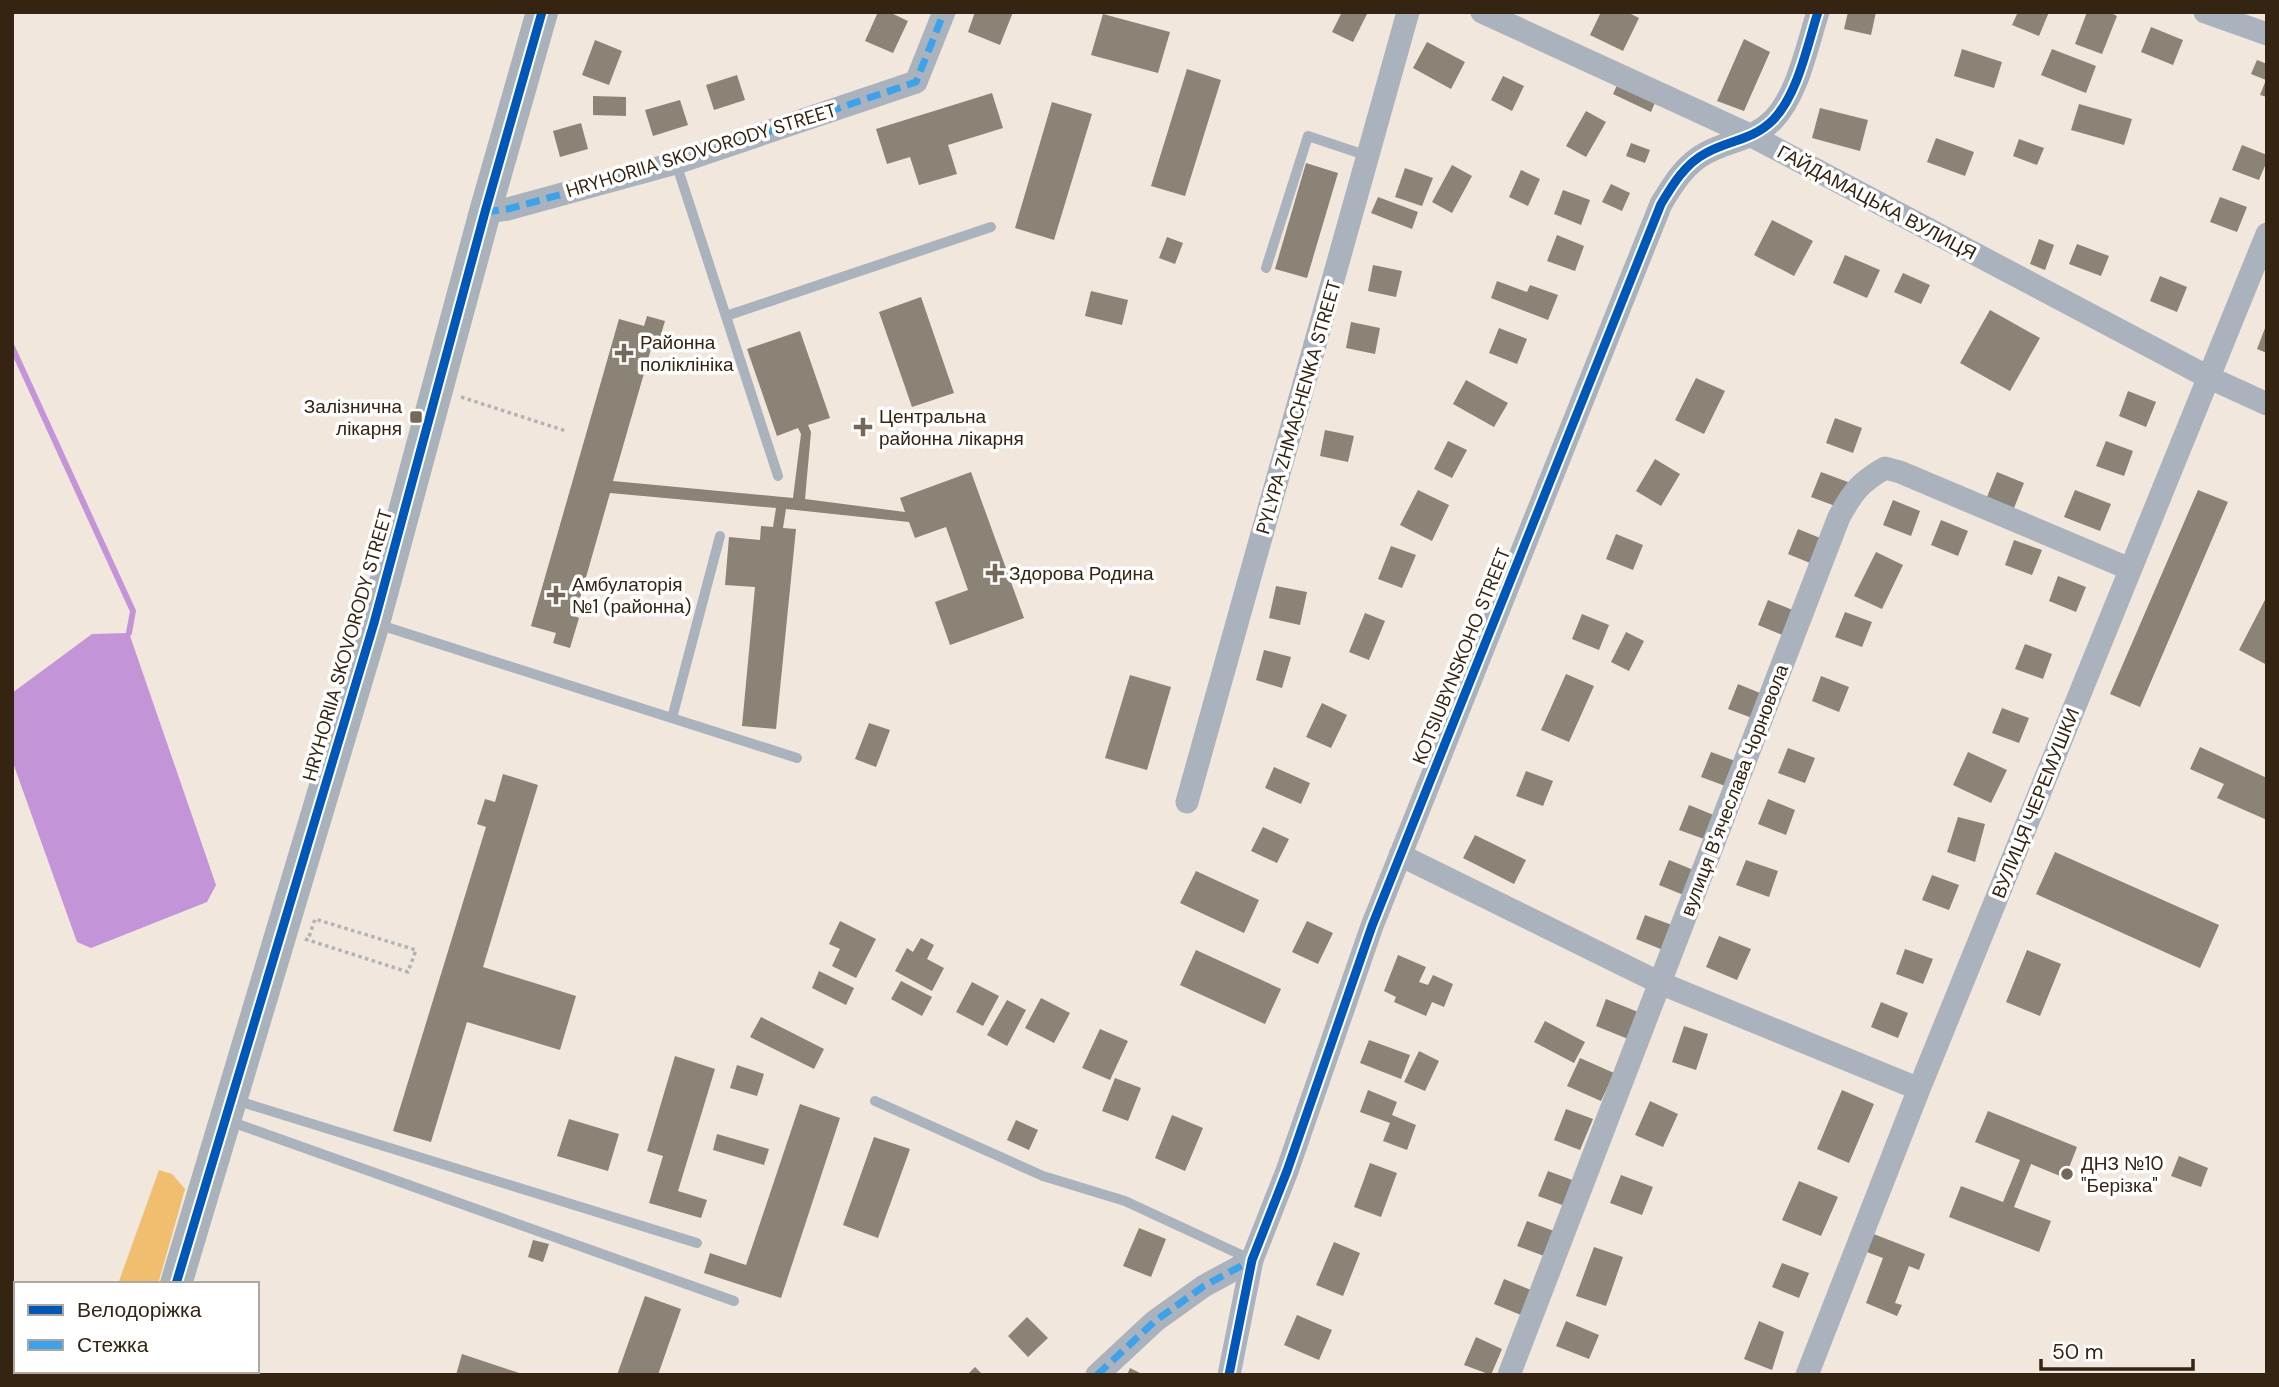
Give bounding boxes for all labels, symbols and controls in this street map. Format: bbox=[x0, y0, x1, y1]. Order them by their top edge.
street label: HRYHORIIA SKOVORODY STREET bbox=[563, 97, 840, 204]
street label: ГАЙДАМАЦЬКА ВУЛИЦЯ bbox=[1773, 139, 1981, 266]
street label: PYLYPA ZHMACHENKA STREET bbox=[1250, 277, 1347, 537]
place label: Районна поліклініка bbox=[640, 330, 734, 377]
marker: Районна поліклініка bbox=[614, 343, 634, 363]
place label: Залізнична лікарня bbox=[304, 394, 402, 441]
place label: Центральна районна лікарня bbox=[879, 404, 1024, 451]
marker: Залізнична лікарня bbox=[408, 409, 424, 425]
marker: Центральна районна лікарня bbox=[853, 417, 873, 437]
street label: HRYHORIIA SKOVORODY STREET bbox=[297, 506, 398, 784]
street label: KOTSIUBYNSKOHO STREET bbox=[1407, 544, 1516, 768]
place label: Здорова Родина bbox=[1009, 561, 1154, 586]
marker: Здорова Родина bbox=[987, 565, 1003, 581]
place label: Амбулаторія №1 (районна) bbox=[572, 572, 691, 619]
marker: Амбулаторія №1 (районна) bbox=[546, 585, 566, 605]
street label: вулиця Вʼячеслава Чорновола bbox=[1675, 660, 1794, 920]
street label: ВУЛИЦЯ ЧЕРЕМУШКИ bbox=[1986, 704, 2085, 902]
place label: ДНЗ №10 "Берізка" bbox=[2081, 1151, 2163, 1198]
marker: ДНЗ №10 "Берізка" bbox=[2059, 1166, 2075, 1182]
legend bbox=[14, 1282, 259, 1373]
text: Велодоріжка bbox=[77, 1296, 202, 1324]
scale bar bbox=[2041, 1328, 2193, 1372]
text: Стежка bbox=[77, 1331, 149, 1359]
text: 50 m bbox=[2052, 1338, 2103, 1366]

